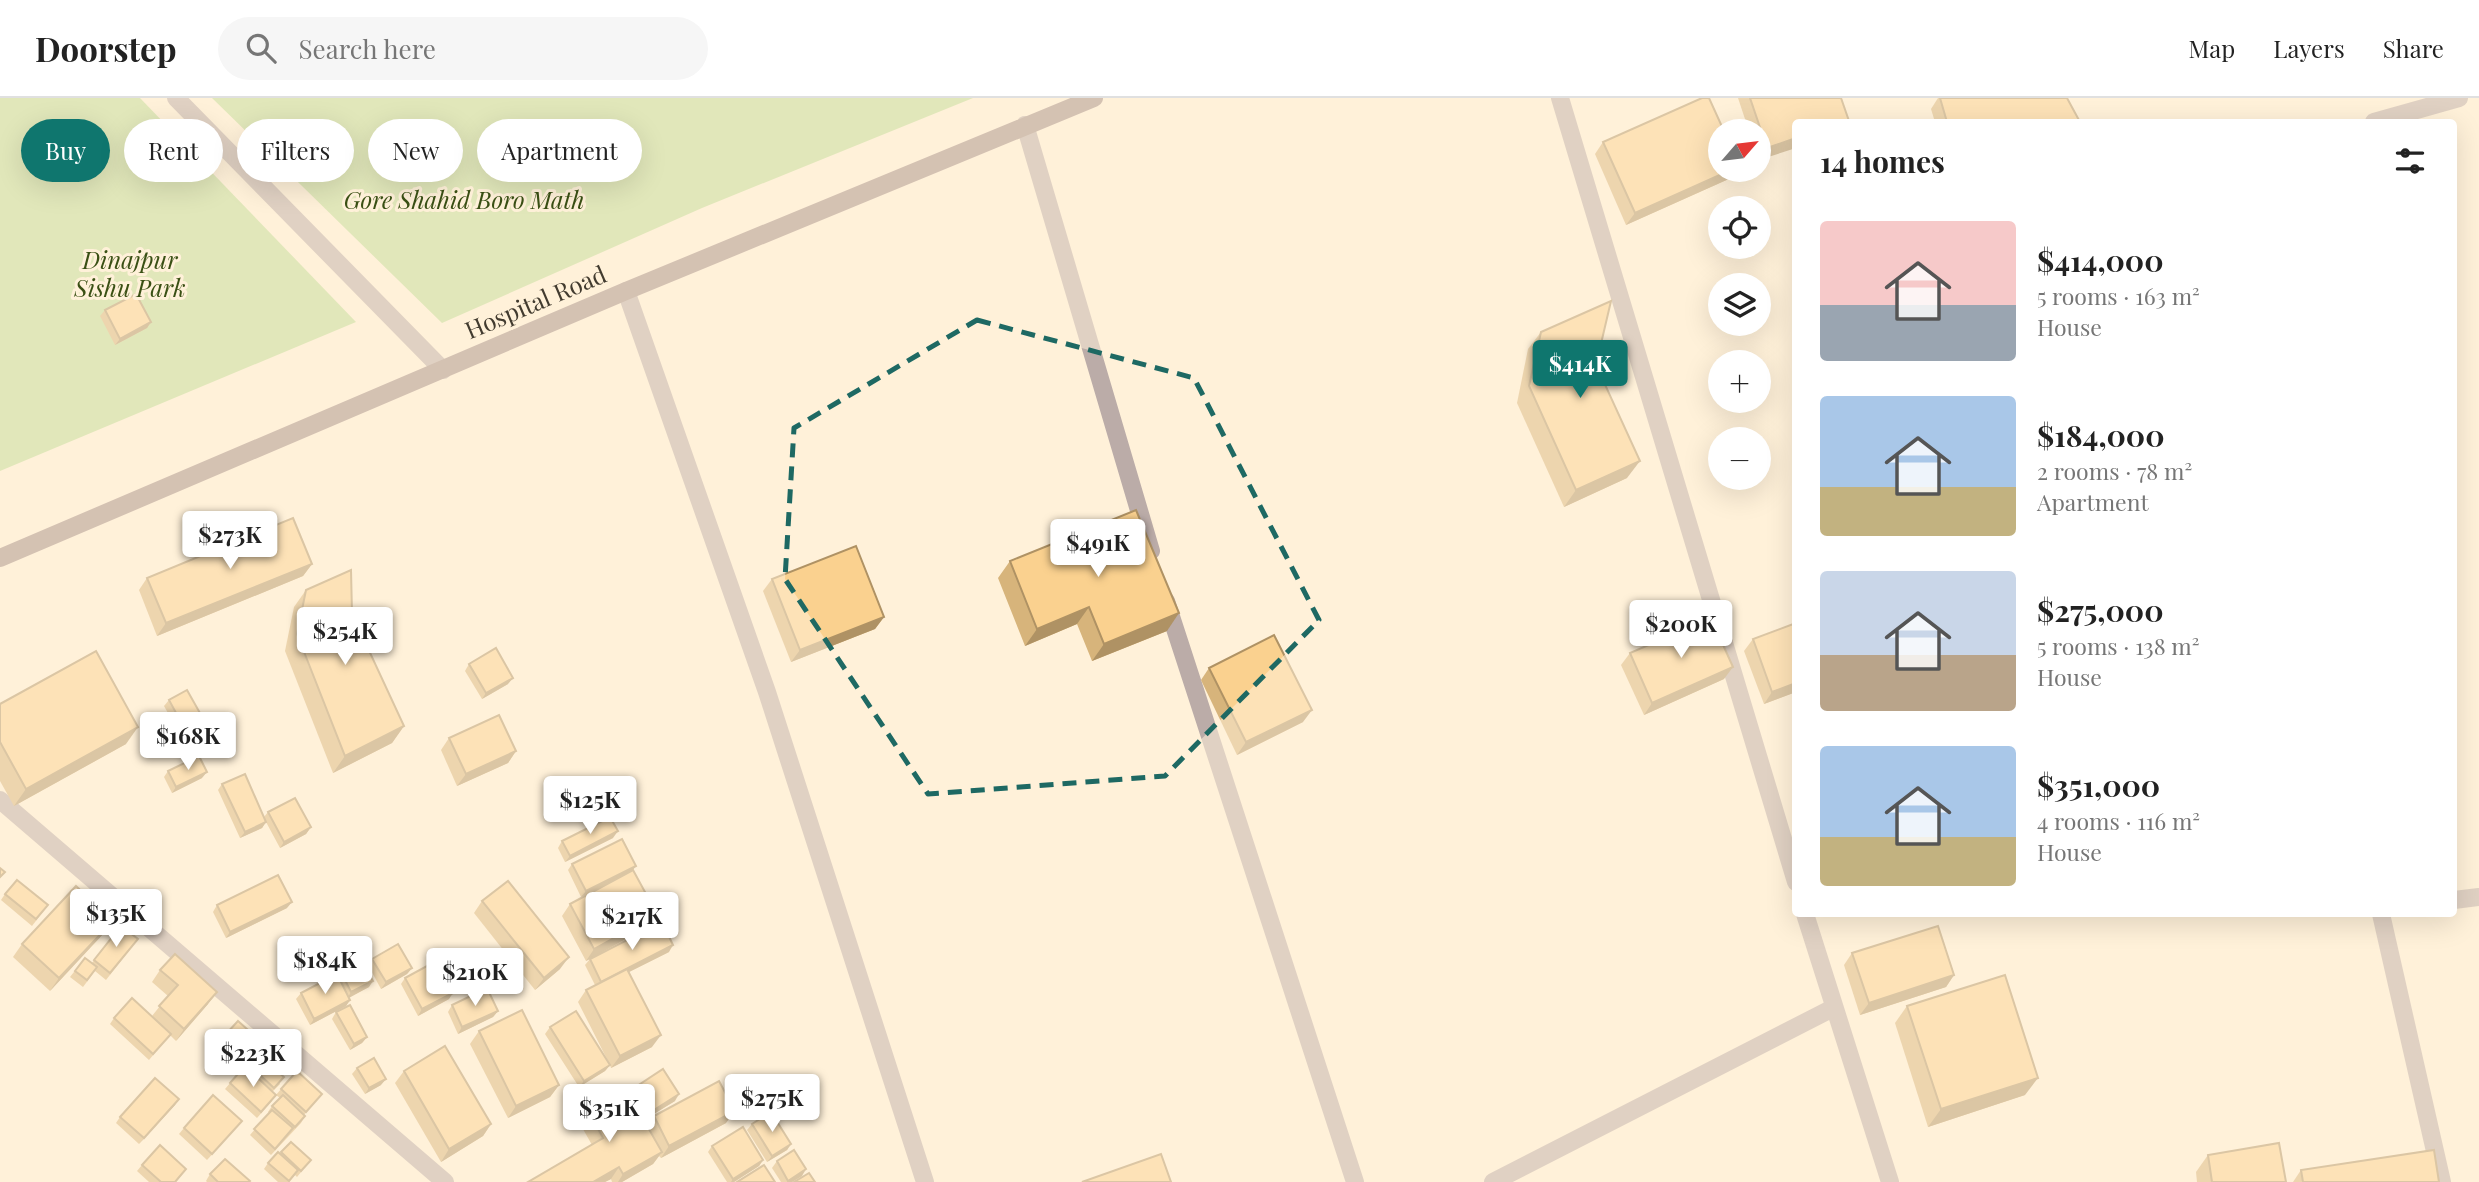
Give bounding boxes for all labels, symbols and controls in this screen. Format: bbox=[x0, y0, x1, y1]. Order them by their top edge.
search box bbox=[218, 17, 708, 80]
text: Doorstep bbox=[35, 26, 176, 70]
icon: search bbox=[242, 29, 280, 67]
text: Search here bbox=[298, 31, 436, 66]
text: Map bbox=[2189, 32, 2235, 64]
text: Layers bbox=[2273, 32, 2345, 64]
text: Share bbox=[2383, 32, 2444, 64]
chip: Buy bbox=[21, 119, 110, 182]
chip: Rent bbox=[124, 119, 223, 182]
chip: Filters bbox=[237, 119, 354, 182]
chip: New bbox=[368, 119, 463, 182]
chip: Apartment bbox=[477, 119, 642, 182]
north arrow bbox=[1708, 119, 1771, 182]
map controls bbox=[1708, 119, 1771, 490]
text: 14 homes bbox=[1820, 141, 1945, 181]
icon: filters bbox=[2391, 142, 2429, 180]
park label: Gore Shahid Boro Math bbox=[344, 183, 584, 215]
button: locate bbox=[1708, 196, 1771, 259]
text: $414,000 bbox=[2037, 240, 2164, 280]
park label: Dinajpur Sishu Park bbox=[73, 243, 186, 303]
icon: home bbox=[1876, 249, 1960, 333]
street label: Hospital Road bbox=[460, 257, 611, 345]
button: layers bbox=[1708, 273, 1771, 336]
text: 5 rooms · 163 m² bbox=[2037, 280, 2200, 311]
text: House bbox=[2037, 311, 2102, 342]
pin: $414K bbox=[1531, 341, 1629, 400]
text: $414K bbox=[1549, 347, 1611, 378]
button: + bbox=[1708, 350, 1771, 413]
text: $184,000 bbox=[2037, 415, 2165, 455]
icon: home bbox=[1876, 424, 1960, 508]
button: − bbox=[1708, 427, 1771, 490]
text: 2 rooms · 78 m² bbox=[2037, 455, 2192, 486]
text: Apartment bbox=[2037, 486, 2149, 517]
pin: $273K bbox=[181, 512, 279, 571]
text: $273K bbox=[198, 518, 262, 549]
pin: $491K bbox=[1049, 519, 1147, 579]
text: $491K bbox=[1066, 526, 1130, 557]
text: $275,000 bbox=[2037, 590, 2164, 630]
icon: home bbox=[1876, 599, 1960, 683]
pin: $200K bbox=[1632, 601, 1730, 660]
text: $200K bbox=[1645, 607, 1717, 638]
pin: $254K bbox=[296, 608, 394, 667]
text: $254K bbox=[313, 614, 377, 645]
text: 5 rooms · 138 m² bbox=[2037, 630, 2200, 661]
text: House bbox=[2037, 661, 2102, 692]
pin: $168K bbox=[139, 712, 237, 772]
text: $168K bbox=[156, 719, 220, 750]
text: $351,000 bbox=[2037, 765, 2160, 805]
icon: home bbox=[1876, 774, 1960, 858]
pin: $125K bbox=[541, 776, 639, 836]
text: $125K bbox=[559, 783, 621, 814]
text: 4 rooms · 116 m² bbox=[2037, 805, 2200, 836]
text: House bbox=[2037, 836, 2102, 867]
pin: $135K bbox=[67, 890, 165, 949]
pin: $217K bbox=[583, 892, 681, 952]
text: $135K bbox=[86, 896, 146, 927]
text: $217K bbox=[602, 899, 662, 930]
pin: $184K bbox=[276, 936, 374, 996]
text: $184K bbox=[293, 943, 357, 974]
pin: $210K bbox=[426, 948, 524, 1008]
text: $210K bbox=[442, 955, 508, 986]
pin: $223K bbox=[204, 1030, 302, 1089]
text: $223K bbox=[221, 1036, 285, 1067]
pin: $275K bbox=[723, 1074, 821, 1134]
text: $275K bbox=[741, 1081, 803, 1112]
pin: $351K bbox=[560, 1084, 658, 1144]
text: $351K bbox=[579, 1091, 639, 1122]

